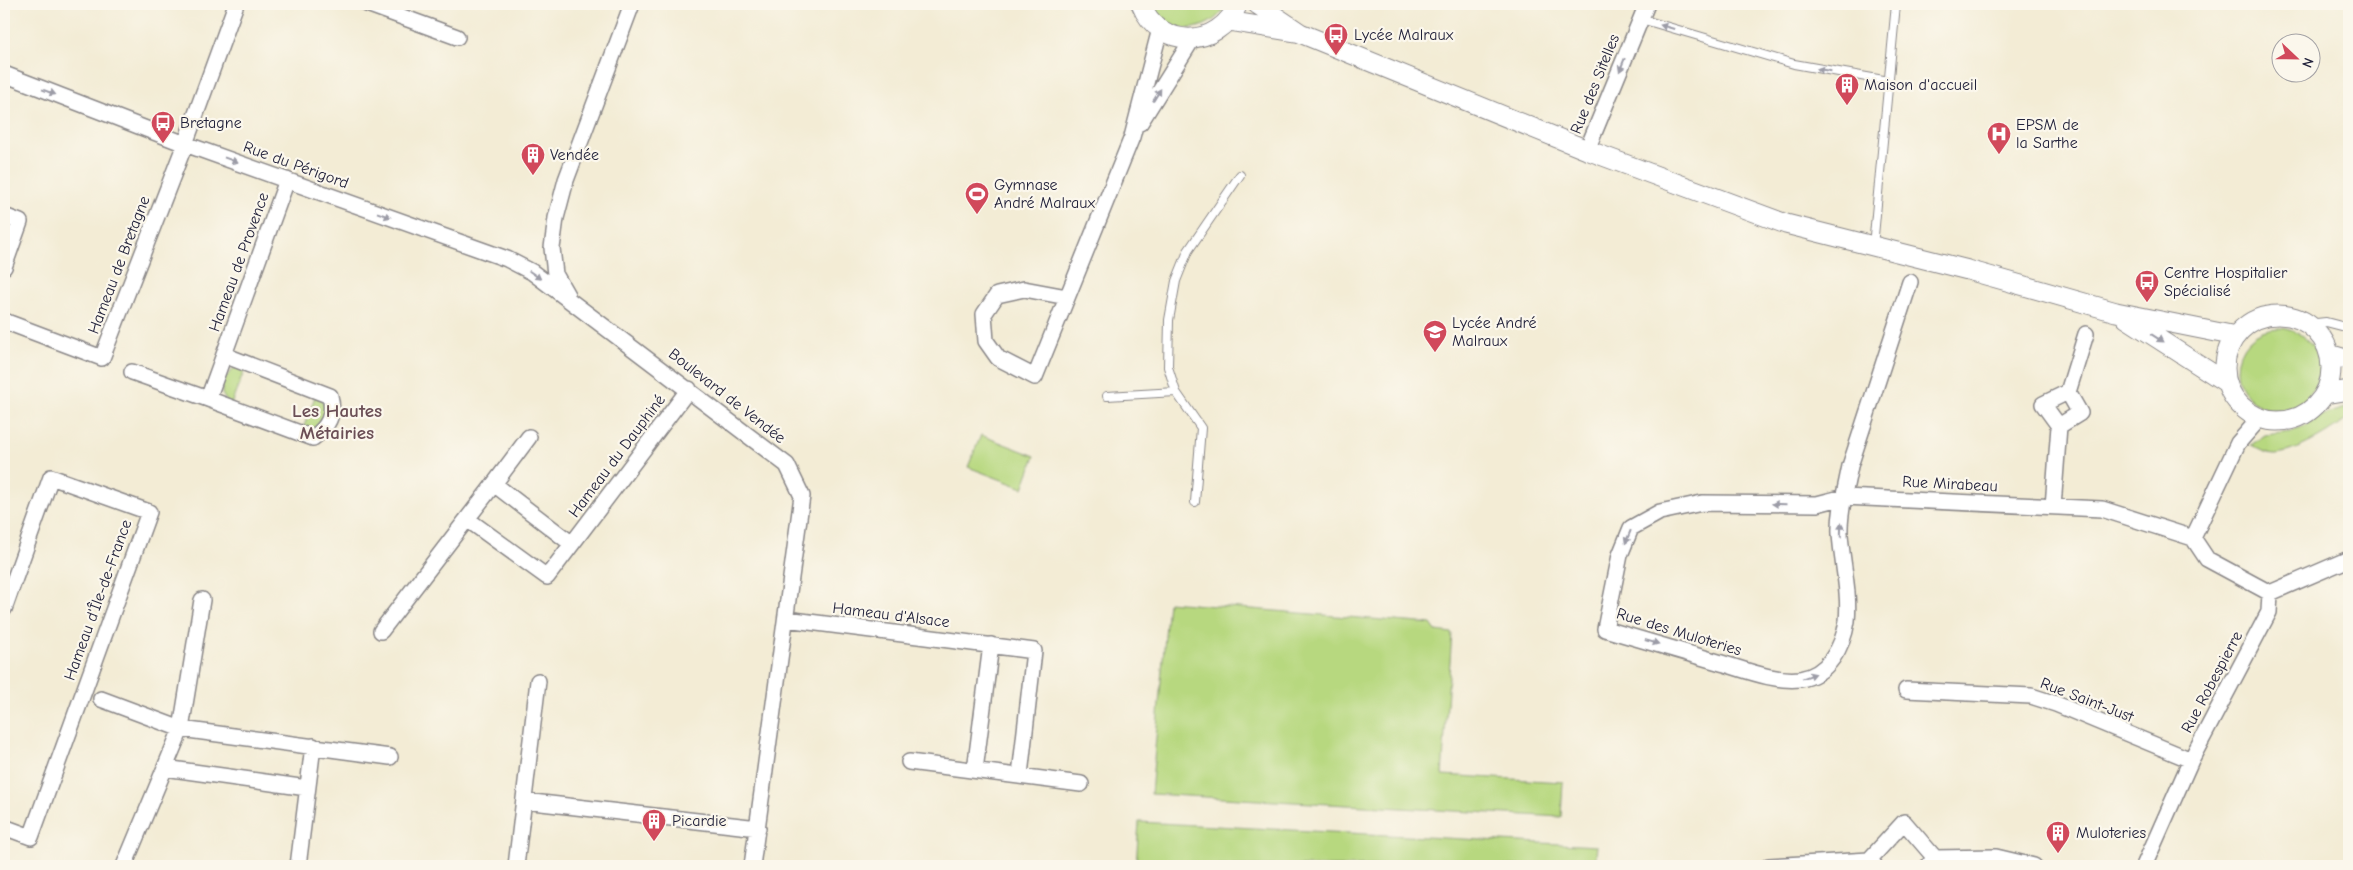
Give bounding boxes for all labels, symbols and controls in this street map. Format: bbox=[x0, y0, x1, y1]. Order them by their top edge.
bus stop icon: Lycée Malraux bbox=[1323, 22, 1349, 56]
one-way arrow bbox=[1660, 22, 1675, 30]
place label: Lycée Malraux bbox=[1354, 26, 1454, 44]
street label: Rue des Sitelles bbox=[1567, 31, 1623, 136]
north arrow bbox=[2270, 32, 2320, 82]
text: N bbox=[2298, 55, 2317, 70]
one-way arrow bbox=[1618, 58, 1626, 73]
one-way arrow bbox=[1815, 65, 1831, 73]
building icon: Maison d'accueil bbox=[1834, 72, 1860, 106]
place label: Maison d'accueil bbox=[1864, 76, 1977, 94]
one-way arrow bbox=[42, 88, 57, 96]
one-way arrow bbox=[1153, 89, 1162, 102]
bus stop icon: Bretagne bbox=[150, 110, 176, 144]
place label: Bretagne bbox=[180, 114, 242, 132]
place label: EPSM de la Sarthe bbox=[2016, 116, 2079, 152]
hospital icon: EPSM de la Sarthe bbox=[1986, 121, 2012, 155]
street label: Rue du Périgord bbox=[241, 138, 351, 192]
building icon: Vendée bbox=[520, 142, 546, 176]
place label: Vendée bbox=[550, 146, 599, 164]
one-way arrow bbox=[224, 156, 239, 164]
place label: Gymnase André Malraux bbox=[994, 176, 1096, 212]
sports icon: Gymnase André Malraux bbox=[964, 181, 990, 215]
street label: Hameau de Provence bbox=[205, 190, 273, 334]
street label: Hameau de Bretagne bbox=[84, 193, 154, 337]
one-way arrow bbox=[377, 211, 392, 219]
place label: Centre Hospitalier Spécialisé bbox=[2164, 264, 2288, 300]
bus stop icon: Centre Hospitalier Spécialisé bbox=[2134, 269, 2160, 303]
one-way arrow bbox=[528, 270, 542, 280]
place label: Lycée André Malraux bbox=[1452, 314, 1537, 350]
school or university icon: Lycée André Malraux bbox=[1422, 319, 1448, 353]
one-way arrow bbox=[2150, 333, 2164, 343]
street label: Boulevard de Vendée bbox=[665, 345, 789, 447]
street label: Hameau du Dauphiné bbox=[565, 391, 669, 521]
district label: Les Hautes Métairies bbox=[292, 400, 382, 444]
street label: Rue Mirabeau bbox=[1902, 473, 1998, 495]
one-way arrow bbox=[1771, 499, 1787, 507]
street label: Hameau d'Île-de-France bbox=[60, 517, 135, 683]
one-way arrow bbox=[1837, 522, 1845, 538]
one-way arrow bbox=[1623, 529, 1631, 544]
street label: Hameau d'Alsace bbox=[831, 599, 951, 631]
street label: Rue des Muloteries bbox=[1614, 604, 1744, 660]
street label: Rue Robespierre bbox=[2178, 628, 2246, 736]
one-way arrow bbox=[1644, 639, 1659, 647]
one-way arrow bbox=[1801, 672, 1816, 679]
street label: Rue Saint-Just bbox=[2038, 674, 2137, 726]
building icon: Picardie bbox=[641, 808, 667, 842]
place label: Picardie bbox=[672, 812, 727, 830]
building icon: Muloteries bbox=[2045, 820, 2071, 854]
place label: Muloteries bbox=[2076, 824, 2147, 842]

